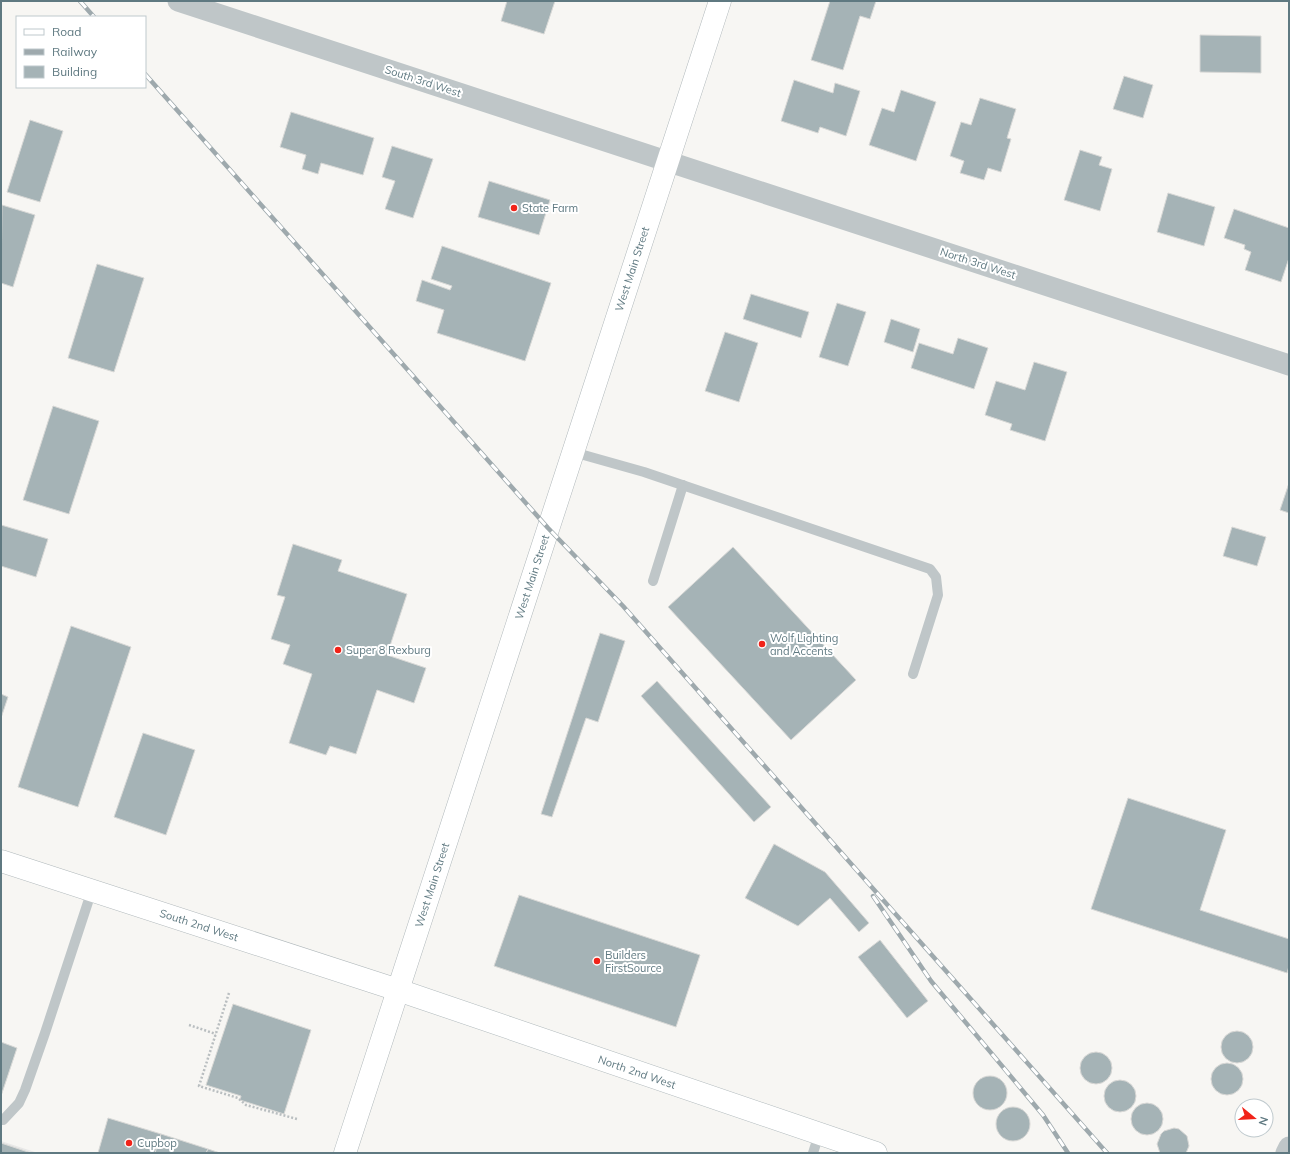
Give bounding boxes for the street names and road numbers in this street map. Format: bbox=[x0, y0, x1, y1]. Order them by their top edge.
street label: South 3rd West bbox=[383, 62, 463, 100]
street label: West Main Street bbox=[612, 225, 652, 313]
street label: North 3rd West bbox=[938, 244, 1018, 282]
street label: West Main Street bbox=[512, 533, 552, 621]
street label: West Main Street bbox=[412, 841, 452, 929]
street label: South 2nd West bbox=[158, 906, 240, 944]
street label: North 2nd West bbox=[596, 1052, 678, 1092]

